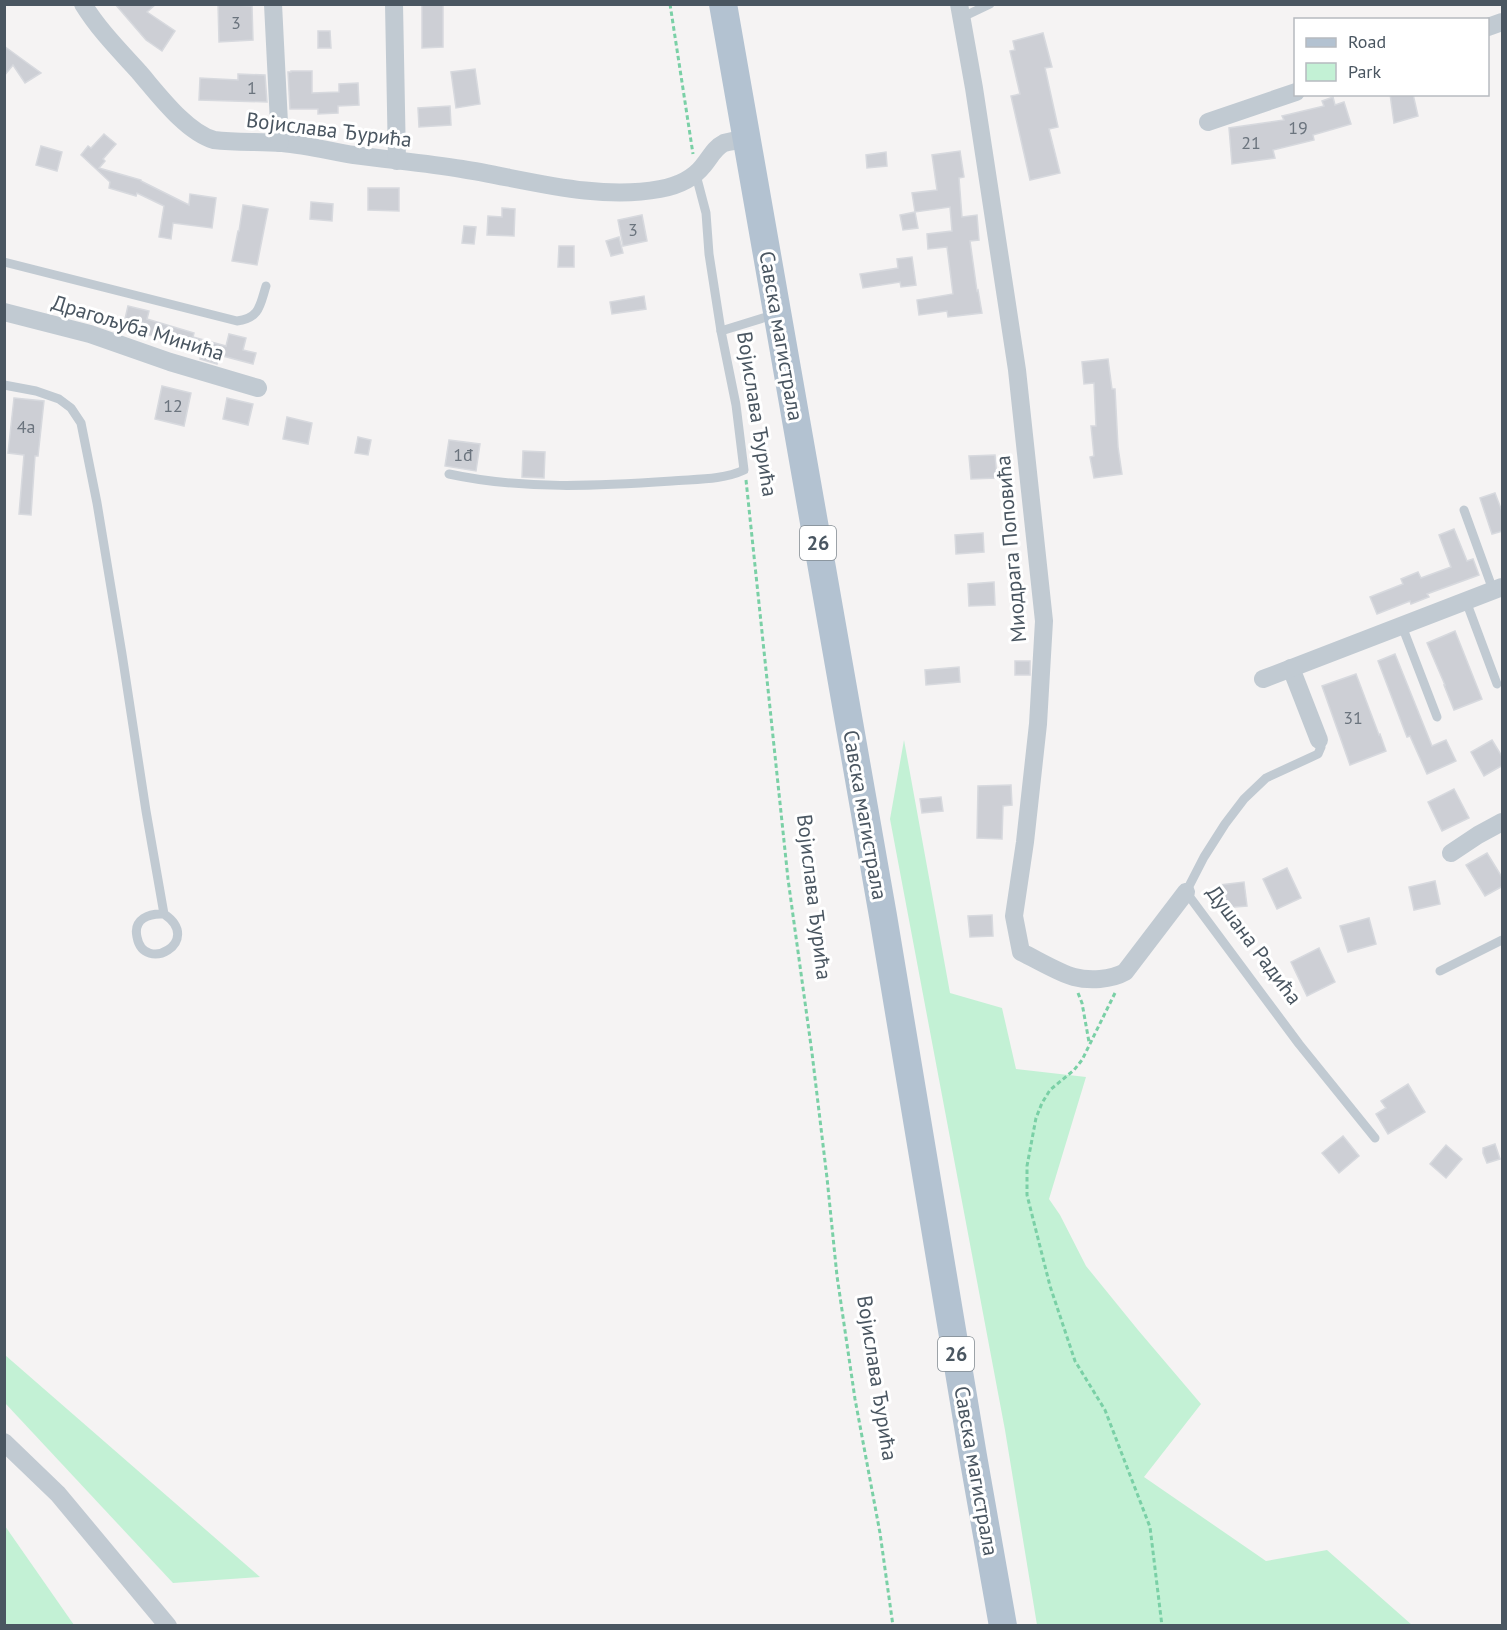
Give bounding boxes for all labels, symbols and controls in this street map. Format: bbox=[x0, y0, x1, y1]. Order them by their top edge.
house number: 3 bbox=[231, 11, 241, 34]
legend bbox=[1294, 18, 1489, 96]
text: Road bbox=[1348, 30, 1386, 53]
text: Park bbox=[1348, 60, 1381, 83]
house number: 1 bbox=[247, 76, 257, 99]
street label: Војислава Ђурића bbox=[245, 106, 413, 153]
house number: 19 bbox=[1288, 116, 1308, 139]
house number: 21 bbox=[1241, 131, 1261, 154]
house number: 3 bbox=[628, 218, 638, 241]
street label: Савска магистрала bbox=[753, 249, 810, 423]
street label: Драгољуба Минића bbox=[49, 288, 228, 367]
street label: Војислава Ђурића bbox=[731, 329, 784, 498]
house number: 12 bbox=[163, 394, 183, 417]
house number: 4a bbox=[17, 415, 35, 438]
house number: 1đ bbox=[453, 443, 473, 466]
street label: Миодрага Поповића bbox=[989, 454, 1032, 644]
road number: 26 bbox=[800, 526, 836, 560]
house number: 31 bbox=[1343, 706, 1363, 729]
street label: Савска магистрала bbox=[837, 728, 894, 902]
street label: Војислава Ђурића bbox=[791, 813, 838, 981]
street label: Душана Радића bbox=[1201, 880, 1308, 1010]
street label: Војислава Ђурића bbox=[851, 1293, 904, 1462]
road number: 26 bbox=[938, 1337, 974, 1371]
street label: Савска магистрала bbox=[948, 1384, 1005, 1558]

